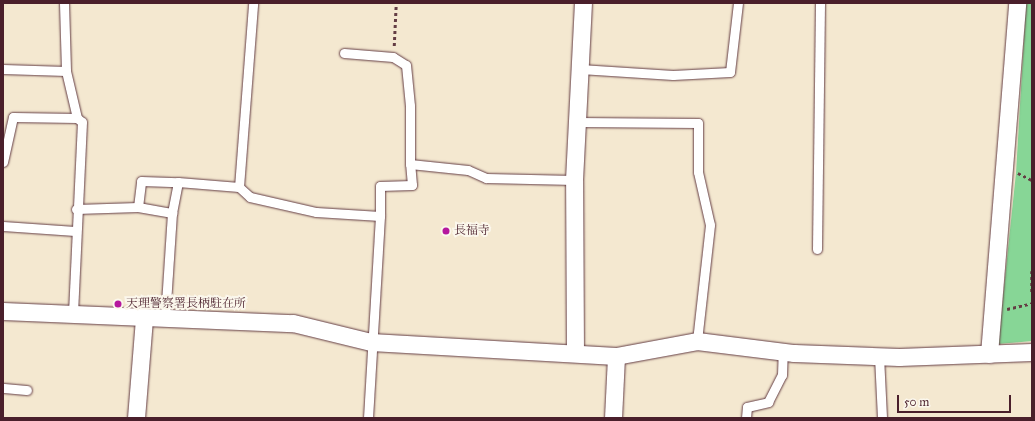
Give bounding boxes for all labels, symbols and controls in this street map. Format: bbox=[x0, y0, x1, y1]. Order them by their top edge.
place label: 長福寺 bbox=[454, 224, 490, 238]
marker: 長福寺 bbox=[441, 226, 451, 236]
place label: 天理警察署長柄駐在所 bbox=[126, 297, 246, 311]
marker: 天理警察署長柄駐在所 bbox=[113, 299, 123, 309]
scale bar bbox=[899, 387, 1013, 413]
text: 50 m bbox=[904, 395, 929, 409]

